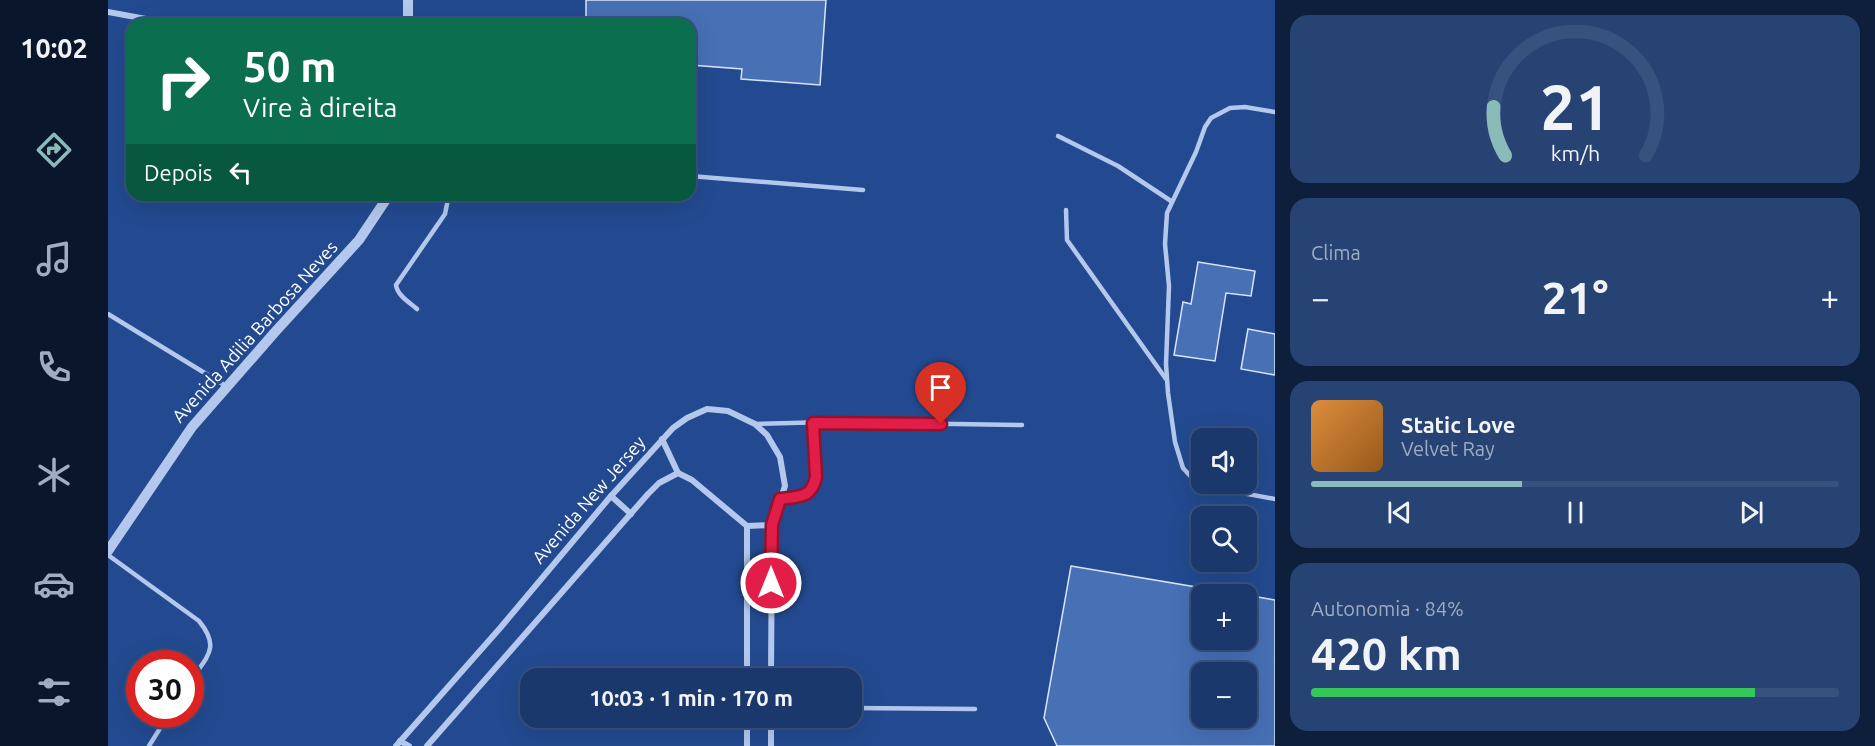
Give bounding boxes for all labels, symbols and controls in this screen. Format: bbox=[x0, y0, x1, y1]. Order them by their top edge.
text: 10:02 bbox=[20, 33, 88, 63]
icon: right bbox=[144, 42, 222, 120]
text: 50 m bbox=[243, 43, 337, 90]
text: 21 bbox=[1540, 72, 1610, 142]
text: Vire à direita bbox=[243, 92, 397, 122]
icon: directions bbox=[33, 129, 75, 171]
text: km/h bbox=[1550, 141, 1600, 165]
icon: left bbox=[224, 156, 257, 189]
text: Depois bbox=[144, 160, 212, 185]
street label: Avenida Adilia Barbosa Neves bbox=[168, 237, 341, 426]
icon: music bbox=[33, 238, 75, 280]
text: Clima bbox=[1311, 241, 1361, 264]
text: 21° bbox=[1542, 272, 1608, 323]
text: − bbox=[1311, 279, 1330, 316]
text: + bbox=[1820, 279, 1839, 316]
icon: phone bbox=[33, 346, 75, 388]
pin bbox=[915, 362, 966, 424]
icon: arrive bbox=[924, 371, 957, 404]
text: Static Love bbox=[1401, 412, 1516, 437]
map controls bbox=[1191, 428, 1257, 728]
button: sound bbox=[1191, 428, 1257, 494]
street label: Avenida New Jersey bbox=[528, 432, 649, 567]
text: Velvet Ray bbox=[1401, 437, 1495, 460]
icon: climate bbox=[33, 454, 75, 496]
icon: previous bbox=[1383, 496, 1416, 529]
icon: pause bbox=[1559, 496, 1592, 529]
icon: next bbox=[1735, 496, 1768, 529]
button: search bbox=[1191, 506, 1257, 572]
position arrow bbox=[739, 551, 803, 615]
icon: car bbox=[33, 563, 75, 605]
button: + bbox=[1191, 584, 1257, 650]
text: Autonomia · 84% bbox=[1311, 597, 1464, 620]
text: 420 km bbox=[1311, 628, 1462, 679]
speed limit sign: 30 bbox=[126, 650, 204, 728]
button: − bbox=[1191, 662, 1257, 728]
icon: filters bbox=[33, 671, 75, 713]
text: 10:03 · 1 min · 170 m bbox=[589, 685, 793, 710]

